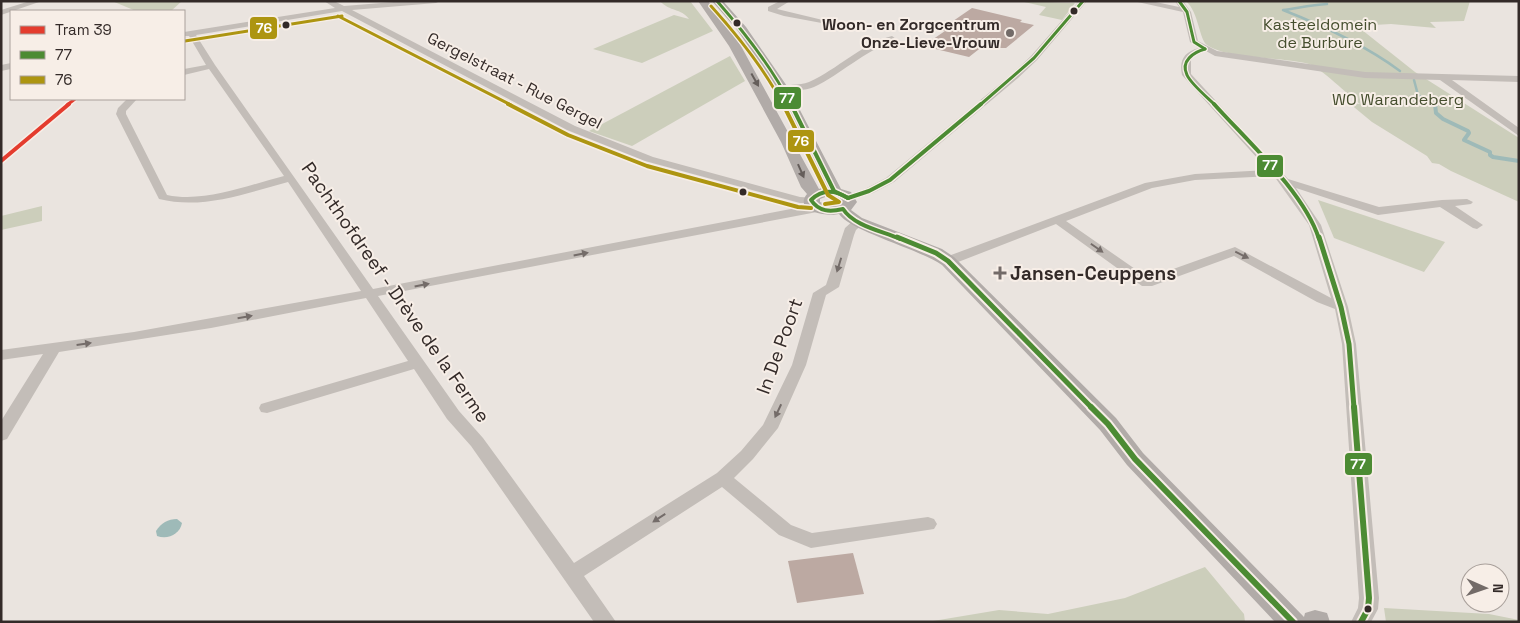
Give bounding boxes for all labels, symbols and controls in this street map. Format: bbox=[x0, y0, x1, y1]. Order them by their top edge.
unlabelled marker bbox=[1069, 6, 1079, 16]
legend bbox=[10, 10, 185, 100]
place label: Woon- en Zorgcentrum Onze-Lieve-Vrouw bbox=[822, 14, 1000, 53]
park label: Kasteeldomein de Burbure bbox=[1263, 14, 1377, 53]
line badge: 76 bbox=[249, 16, 278, 40]
unlabelled marker bbox=[732, 18, 742, 28]
text: 76 bbox=[256, 19, 273, 37]
text: Tram 39 bbox=[55, 20, 112, 39]
unlabelled marker bbox=[281, 20, 291, 30]
street label: Gergelstraat - Rue Gergel bbox=[424, 27, 606, 134]
marker: Woon- en Zorgcentrum Onze-Lieve-Vrouw bbox=[1004, 27, 1016, 39]
text: 77 bbox=[55, 45, 72, 64]
text: 76 bbox=[55, 70, 73, 89]
one-way arrow bbox=[750, 74, 759, 87]
line badge: 77 bbox=[773, 86, 802, 110]
text: 77 bbox=[779, 89, 795, 107]
park label: WO Warandeberg bbox=[1332, 89, 1464, 110]
line badge: 76 bbox=[787, 129, 815, 153]
text: 76 bbox=[793, 132, 810, 150]
line badge: 77 bbox=[1256, 154, 1284, 178]
text: 77 bbox=[1262, 156, 1278, 174]
street label: Pachthofdreef - Drève de la Ferme bbox=[296, 157, 495, 427]
one-way arrow bbox=[798, 164, 806, 178]
unlabelled marker bbox=[738, 187, 748, 197]
one-way arrow bbox=[1090, 243, 1104, 253]
one-way arrow bbox=[573, 249, 589, 257]
one-way arrow bbox=[1234, 251, 1249, 260]
one-way arrow bbox=[834, 257, 842, 272]
place label: Jansen-Ceuppens bbox=[1010, 261, 1176, 286]
marker: Jansen-Ceuppens bbox=[994, 267, 1006, 279]
one-way arrow bbox=[414, 280, 430, 288]
street label: In De Poort bbox=[751, 295, 808, 398]
one-way arrow bbox=[237, 313, 253, 321]
one-way arrow bbox=[77, 339, 93, 347]
one-way arrow bbox=[773, 404, 781, 418]
line badge: 77 bbox=[1344, 452, 1373, 476]
text: 77 bbox=[1350, 455, 1366, 473]
one-way arrow bbox=[653, 514, 666, 523]
north arrow bbox=[1460, 563, 1510, 613]
text: N bbox=[1489, 583, 1507, 593]
unlabelled marker bbox=[1363, 604, 1373, 614]

